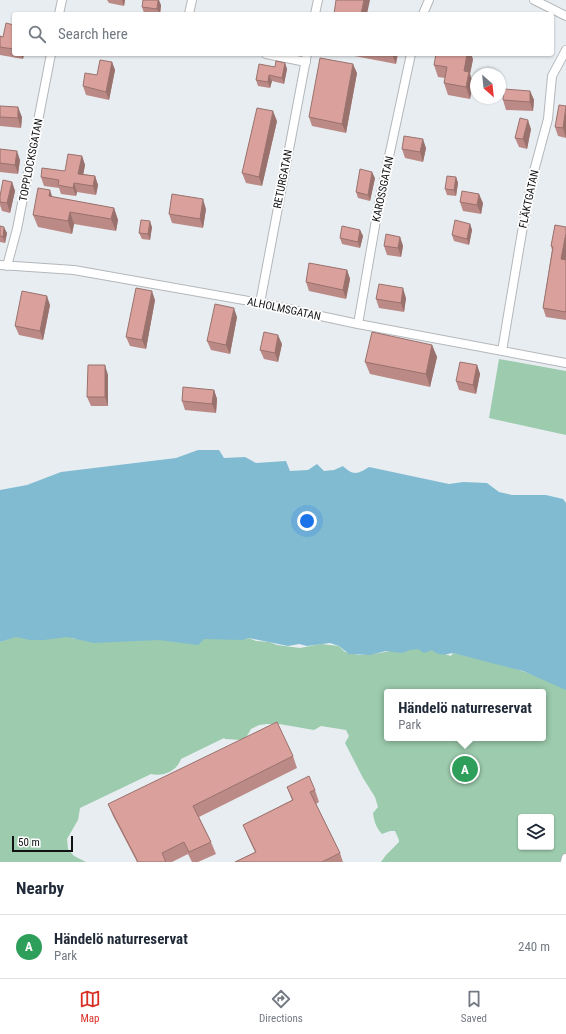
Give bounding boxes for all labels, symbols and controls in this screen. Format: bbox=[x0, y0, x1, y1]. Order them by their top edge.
search box bbox=[12, 12, 554, 56]
icon: search bbox=[26, 23, 48, 45]
text: Search here bbox=[58, 25, 128, 43]
north arrow bbox=[470, 68, 506, 104]
street label: TOPPLOCKSGATAN bbox=[17, 117, 45, 203]
street label: RETURGATAN bbox=[271, 148, 295, 210]
street label: KAROSSGATAN bbox=[370, 155, 396, 223]
street label: FLÄKTGATAN bbox=[516, 169, 542, 229]
street label: ALHOLMSGATAN bbox=[246, 295, 322, 323]
your location bbox=[297, 511, 317, 531]
popup bbox=[384, 689, 546, 741]
text: Händelö naturreservat bbox=[398, 699, 532, 717]
text: Park bbox=[398, 717, 421, 732]
pin: A bbox=[452, 754, 478, 784]
map controls bbox=[518, 814, 554, 850]
button: layers bbox=[518, 814, 554, 850]
scale bar bbox=[12, 834, 73, 853]
text: 50 m bbox=[18, 836, 40, 849]
text: Nearby bbox=[16, 878, 64, 898]
text: Händelö naturreservat bbox=[54, 930, 188, 948]
text: A bbox=[25, 939, 33, 954]
text: 240 m bbox=[518, 939, 550, 954]
text: Park bbox=[54, 948, 77, 963]
tab: Map bbox=[79, 988, 101, 1025]
tab: Directions bbox=[259, 988, 303, 1025]
tab: Saved bbox=[461, 988, 487, 1025]

